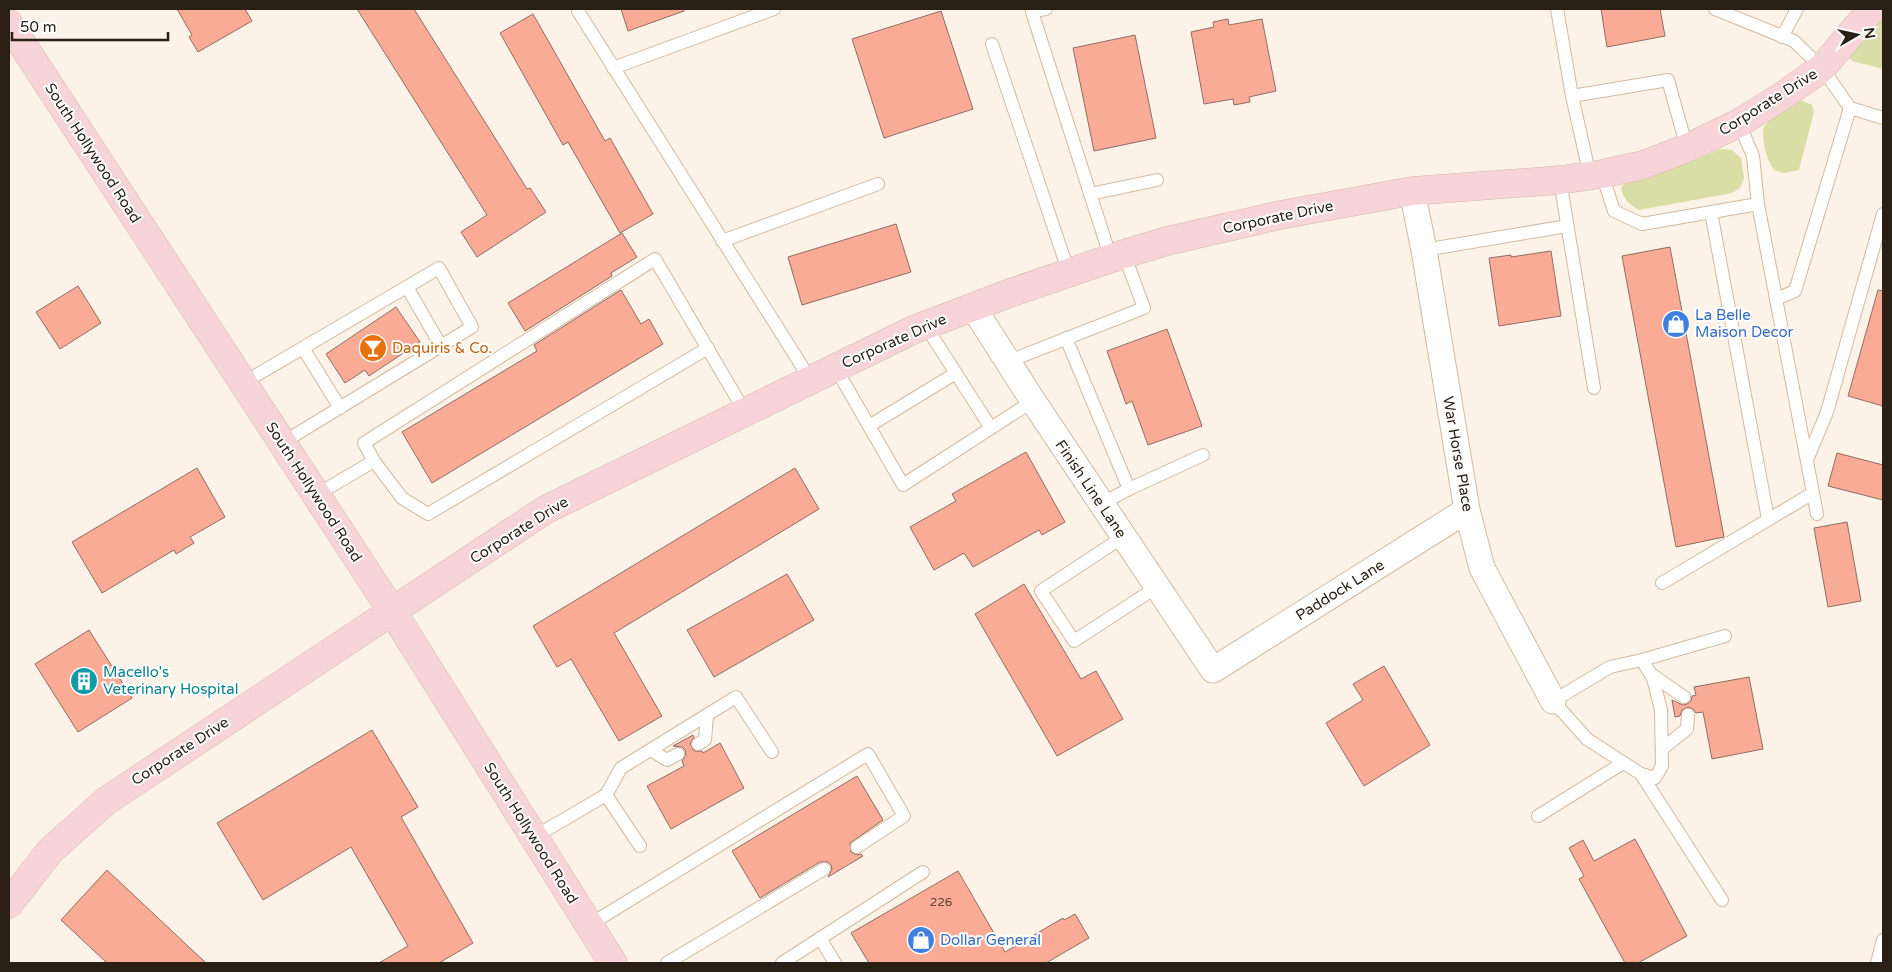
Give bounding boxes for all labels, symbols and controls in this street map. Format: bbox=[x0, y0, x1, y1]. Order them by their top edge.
scale bar bbox=[12, 10, 169, 42]
north arrow bbox=[1832, 10, 1882, 60]
text: 50 m bbox=[20, 18, 57, 36]
text: N bbox=[1860, 26, 1879, 40]
street label: Corporate Drive bbox=[1715, 65, 1821, 139]
street label: South Hollywood Road bbox=[41, 80, 145, 226]
street label: Corporate Drive bbox=[1221, 196, 1335, 238]
place label: La Belle Maison Decor bbox=[1695, 306, 1794, 341]
shop icon: La Belle Maison Decor bbox=[1661, 309, 1691, 339]
street label: Corporate Drive bbox=[839, 310, 949, 372]
bar icon: Daquiris & Co. bbox=[358, 333, 388, 363]
place label: Daquiris & Co. bbox=[392, 339, 492, 357]
street label: War Horse Place bbox=[1439, 395, 1477, 513]
street label: South Hollywood Road bbox=[262, 419, 366, 565]
street label: Finish Line Lane bbox=[1052, 437, 1130, 541]
street label: Corporate Drive bbox=[466, 493, 572, 567]
street label: Paddock Lane bbox=[1292, 556, 1388, 624]
place label: Macello's Veterinary Hospital bbox=[103, 663, 238, 698]
building icon: Macello's Veterinary Hospital bbox=[69, 666, 99, 696]
street label: Corporate Drive bbox=[128, 713, 232, 789]
street label: South Hollywood Road bbox=[480, 759, 582, 907]
house number: 226 bbox=[930, 895, 952, 909]
shop icon: Dollar General bbox=[906, 925, 936, 955]
place label: Dollar General bbox=[940, 931, 1041, 949]

